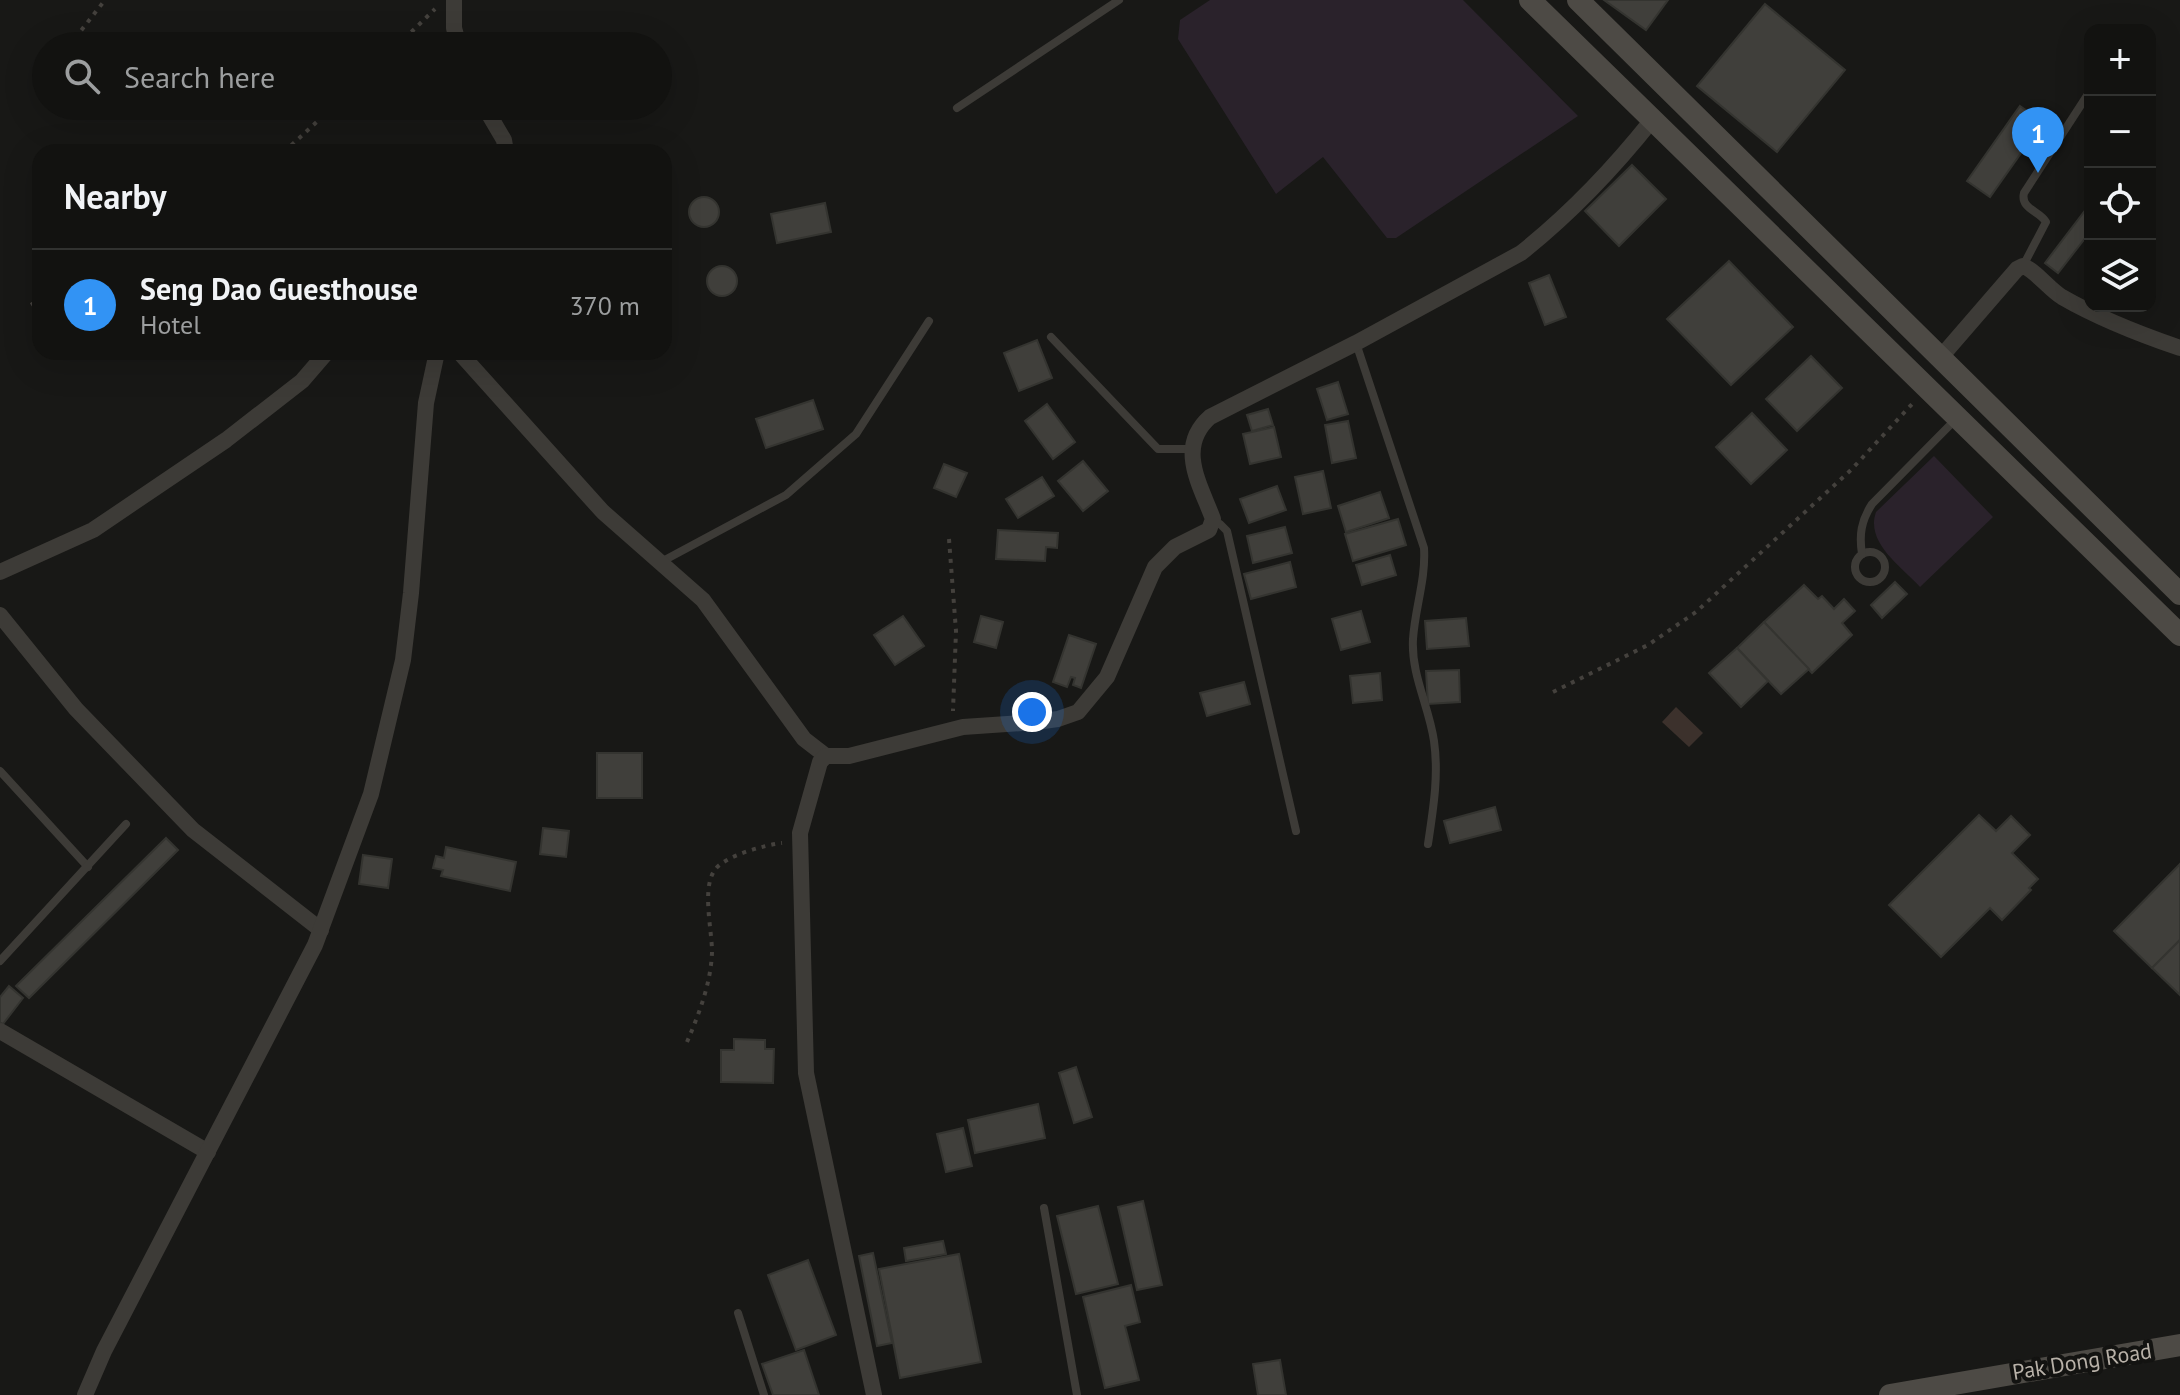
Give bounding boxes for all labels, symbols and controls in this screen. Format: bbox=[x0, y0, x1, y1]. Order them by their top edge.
map controls bbox=[2084, 24, 2156, 312]
button: + bbox=[2084, 24, 2156, 96]
search box bbox=[32, 32, 672, 120]
icon: search bbox=[60, 54, 104, 98]
text: Search here bbox=[124, 57, 275, 96]
button: − bbox=[2084, 96, 2156, 168]
pin: 1 bbox=[2012, 107, 2064, 173]
button: locate bbox=[2084, 168, 2156, 240]
text: Nearby bbox=[64, 174, 166, 218]
button: layers bbox=[2084, 240, 2156, 312]
text: Seng Dao Guesthouse bbox=[140, 269, 418, 308]
text: 1 bbox=[83, 289, 97, 322]
text: 370 m bbox=[569, 289, 640, 322]
text: Hotel bbox=[140, 308, 201, 341]
your location bbox=[1012, 692, 1052, 732]
street label: Pak Dong Road bbox=[2010, 1336, 2154, 1386]

